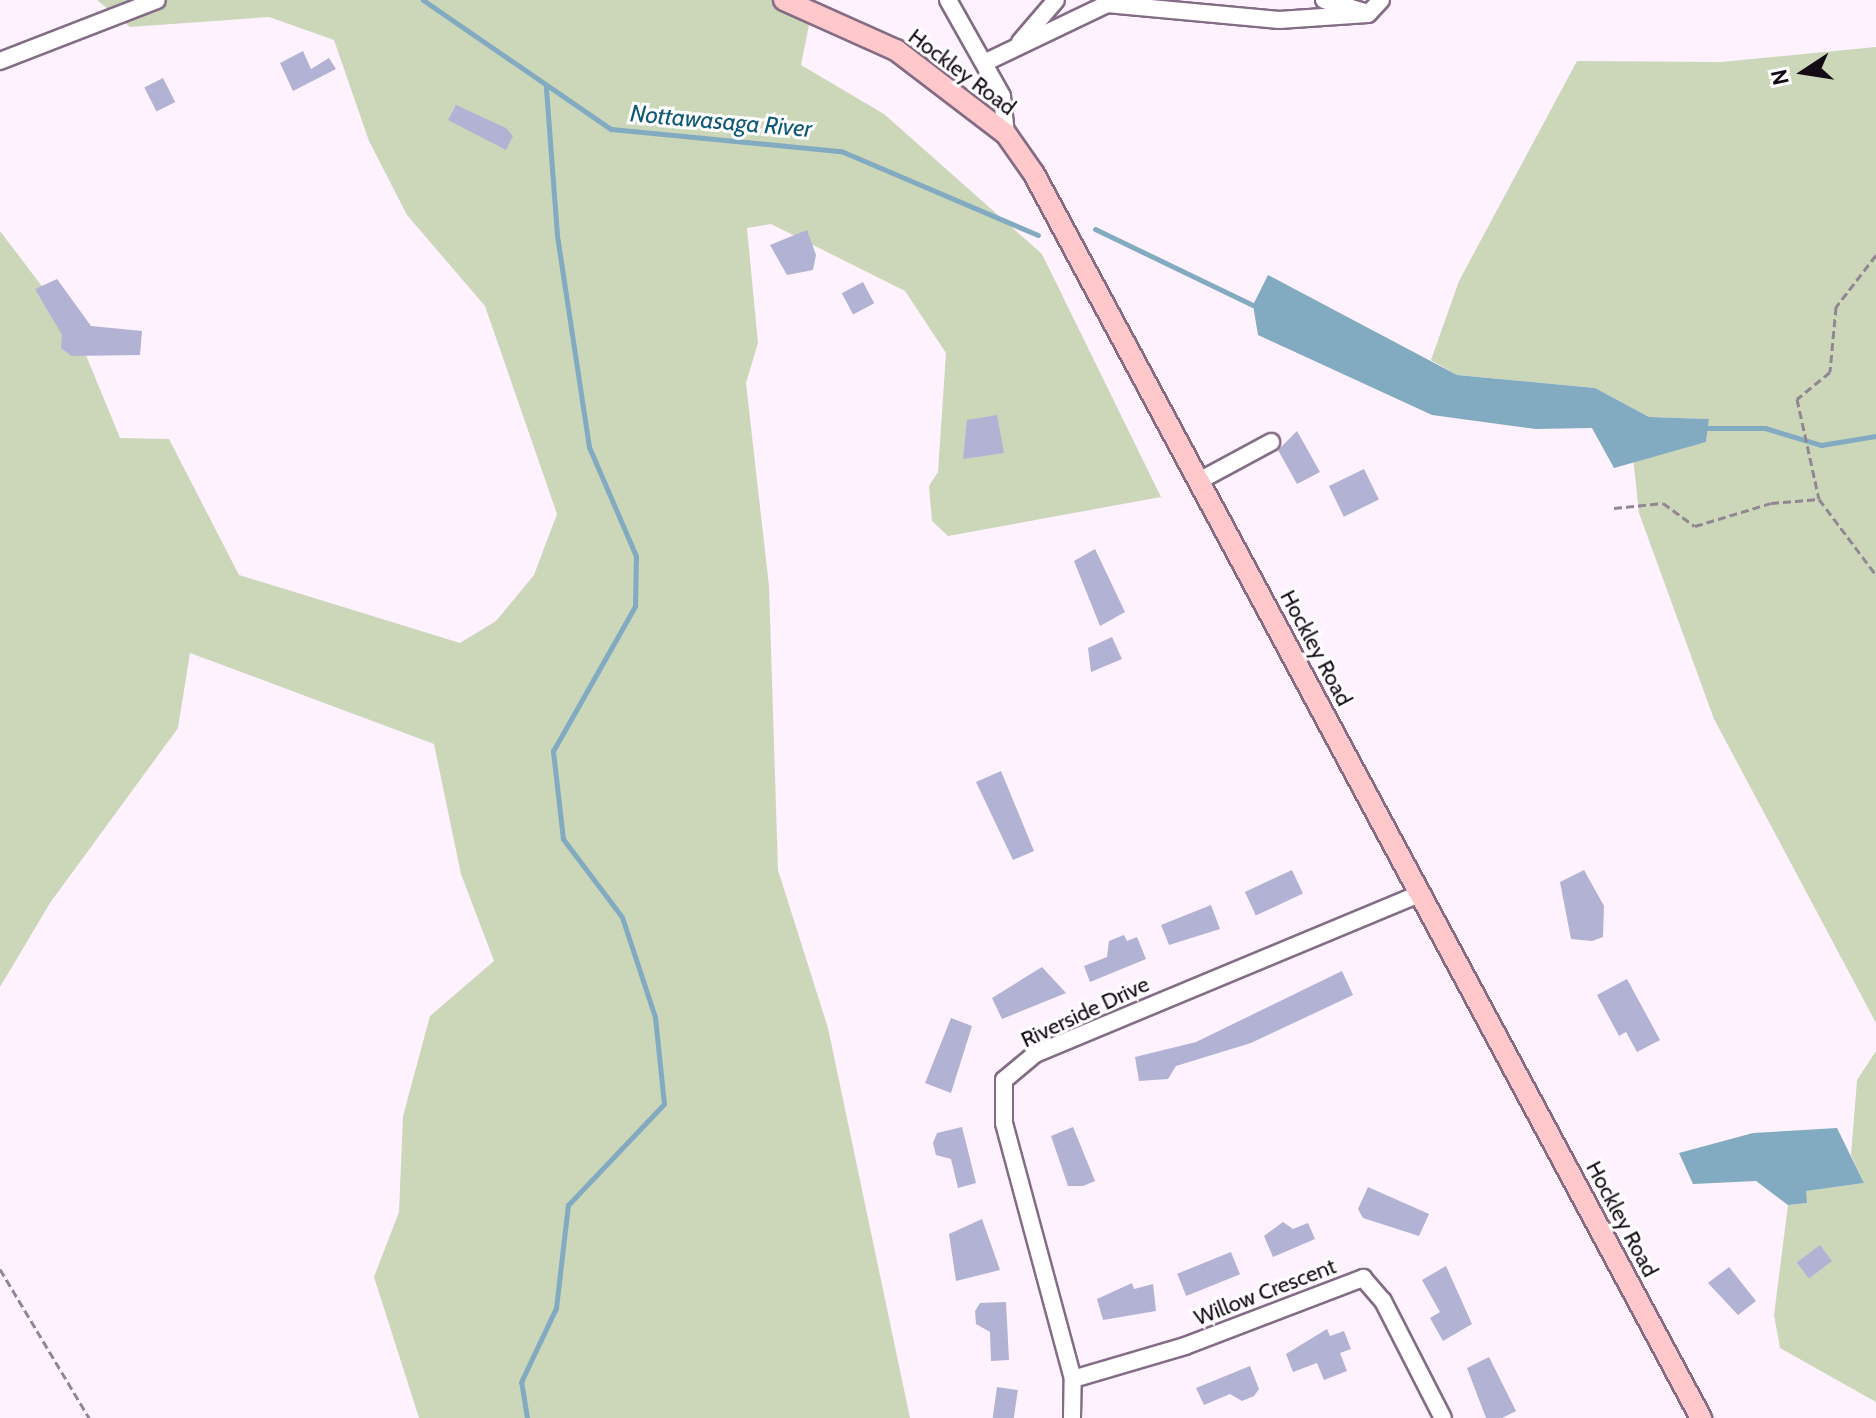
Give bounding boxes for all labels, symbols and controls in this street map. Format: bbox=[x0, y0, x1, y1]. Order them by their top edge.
street label: Hockley Road bbox=[903, 23, 1021, 121]
north arrow bbox=[1764, 32, 1844, 112]
text: N bbox=[1765, 67, 1795, 88]
water label: Nottawasaga River bbox=[629, 99, 813, 143]
street label: Hockley Road bbox=[1274, 586, 1358, 710]
street label: Riverside Drive bbox=[1017, 971, 1153, 1053]
street label: Hockley Road bbox=[1580, 1157, 1664, 1281]
street label: Willow Crescent bbox=[1190, 1253, 1340, 1331]

